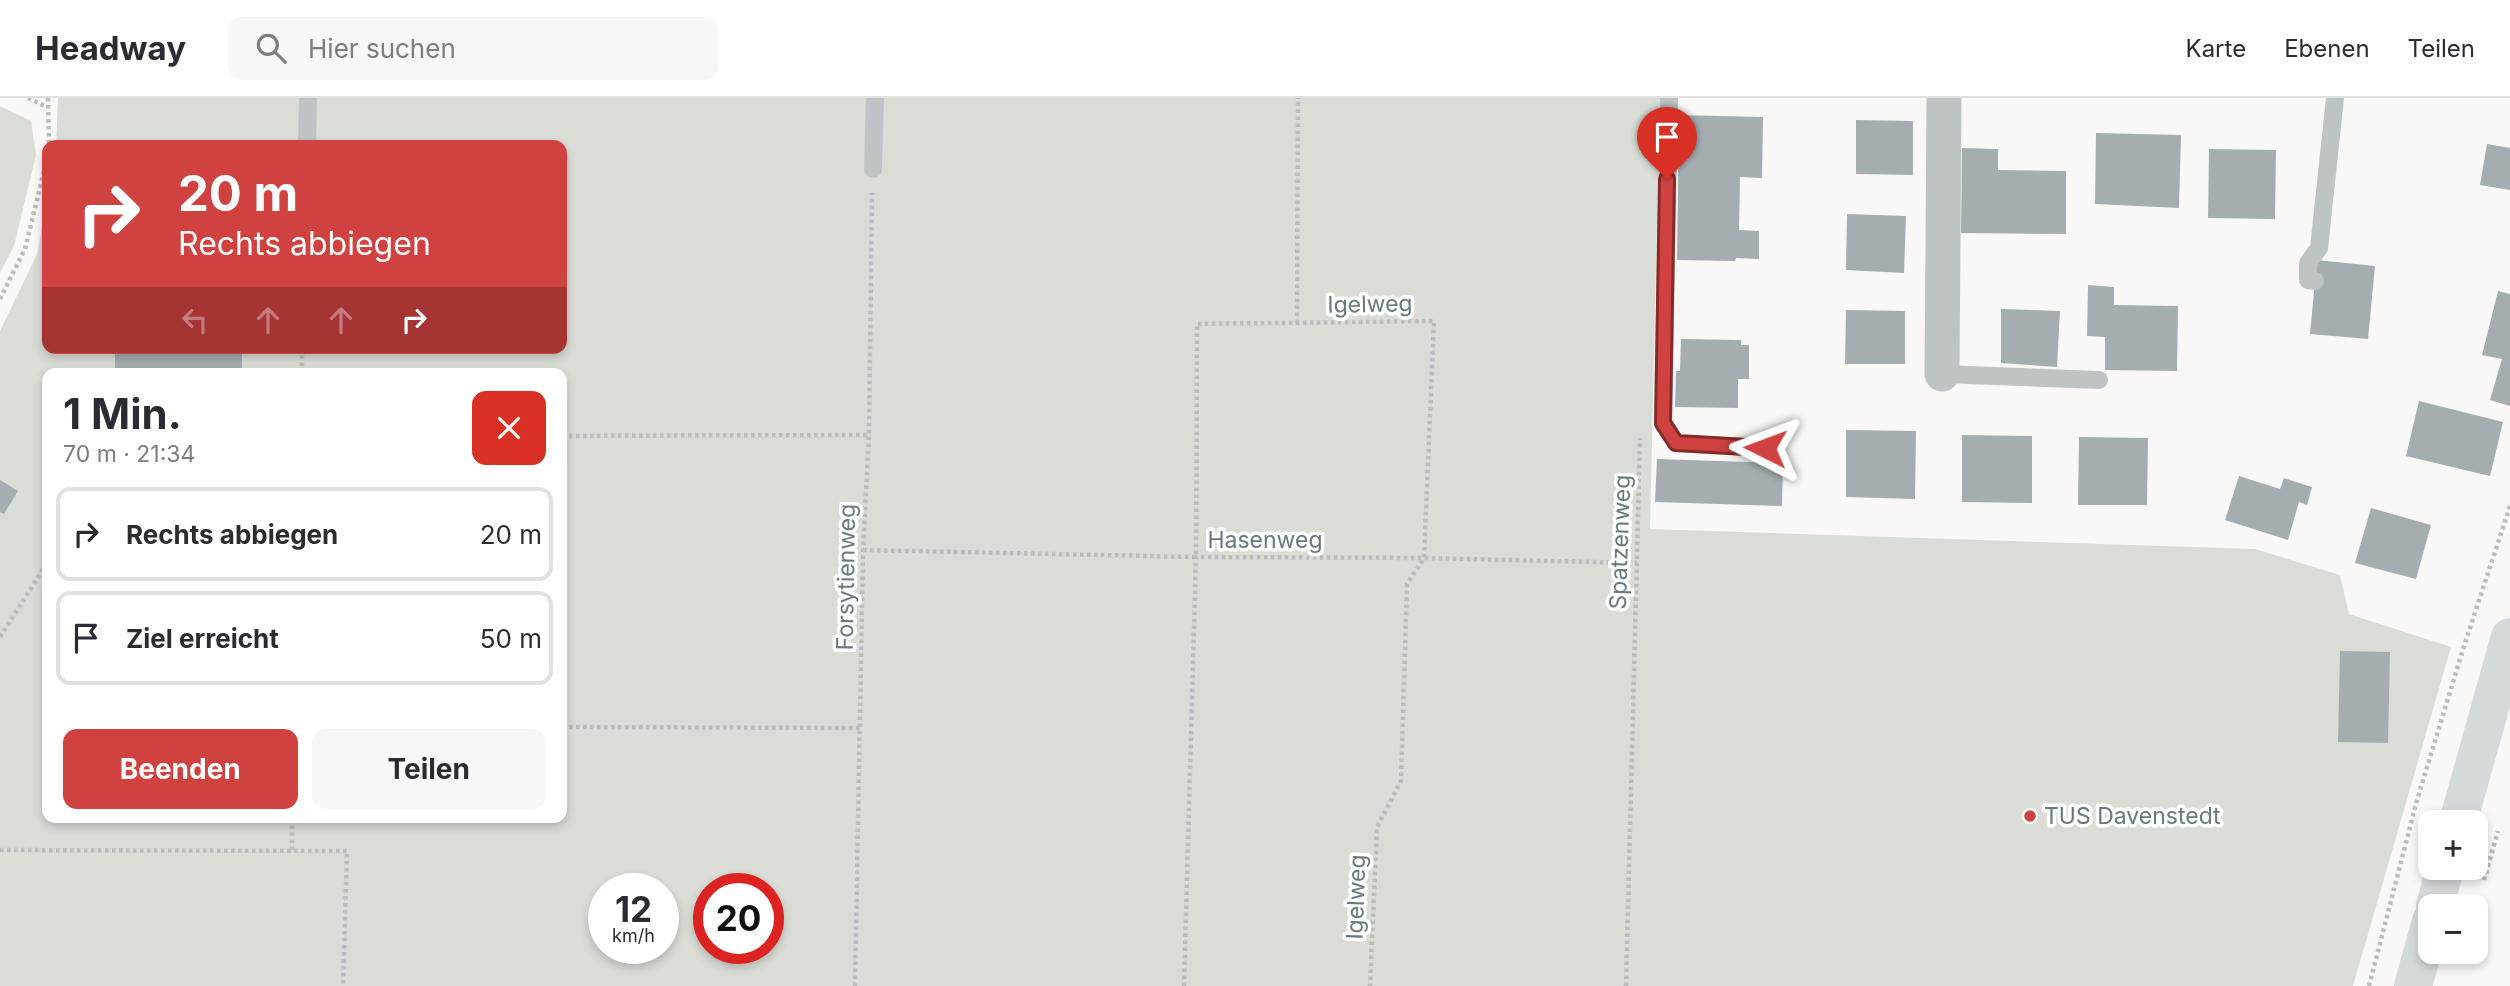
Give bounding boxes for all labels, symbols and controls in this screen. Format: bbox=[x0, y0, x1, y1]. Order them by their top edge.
search box bbox=[228, 17, 718, 80]
text: Headway bbox=[35, 28, 186, 68]
icon: search bbox=[252, 29, 290, 67]
text: Hier suchen bbox=[308, 33, 456, 64]
text: Karte bbox=[2186, 34, 2246, 63]
text: Ebenen bbox=[2284, 34, 2370, 63]
text: Teilen bbox=[2408, 34, 2475, 63]
pin bbox=[1637, 107, 1697, 179]
icon: arrive bbox=[1648, 118, 1686, 156]
text: 20 m bbox=[178, 164, 298, 223]
icon: right bbox=[63, 168, 154, 259]
text: Rechts abbiegen bbox=[178, 224, 431, 263]
street label: Igelweg bbox=[1327, 289, 1413, 319]
icon: left bbox=[176, 301, 214, 339]
icon: ahead bbox=[249, 301, 287, 339]
icon: ahead bbox=[322, 301, 360, 339]
icon: right bbox=[395, 301, 433, 339]
text: 1 Min. bbox=[63, 388, 182, 439]
button: close bbox=[472, 391, 546, 465]
position arrow bbox=[1728, 411, 1802, 485]
text: 70 m · 21:34 bbox=[63, 440, 195, 468]
street label: Spatzenweg bbox=[1604, 474, 1636, 610]
street label: Forsytienweg bbox=[831, 503, 861, 651]
icon: right bbox=[67, 515, 105, 553]
text: Rechts abbiegen bbox=[126, 519, 338, 550]
text: 20 m bbox=[480, 519, 542, 550]
street label: Hasenweg bbox=[1207, 526, 1323, 554]
icon: arrive bbox=[67, 619, 105, 657]
text: Ziel erreicht bbox=[126, 623, 279, 654]
text: 50 m bbox=[480, 623, 542, 654]
button: Beenden bbox=[63, 729, 298, 809]
button: Teilen bbox=[312, 729, 546, 809]
place label: TUS Davenstedt bbox=[2044, 802, 2221, 830]
marker: TUS Davenstedt bbox=[2022, 808, 2038, 824]
map controls bbox=[2418, 810, 2488, 964]
button: + bbox=[2418, 810, 2488, 880]
street label: Igelweg bbox=[1341, 854, 1371, 940]
speed limit sign: 20 bbox=[693, 873, 784, 964]
text: 12 bbox=[615, 888, 652, 930]
button: − bbox=[2418, 894, 2488, 964]
text: km/h bbox=[612, 925, 655, 946]

